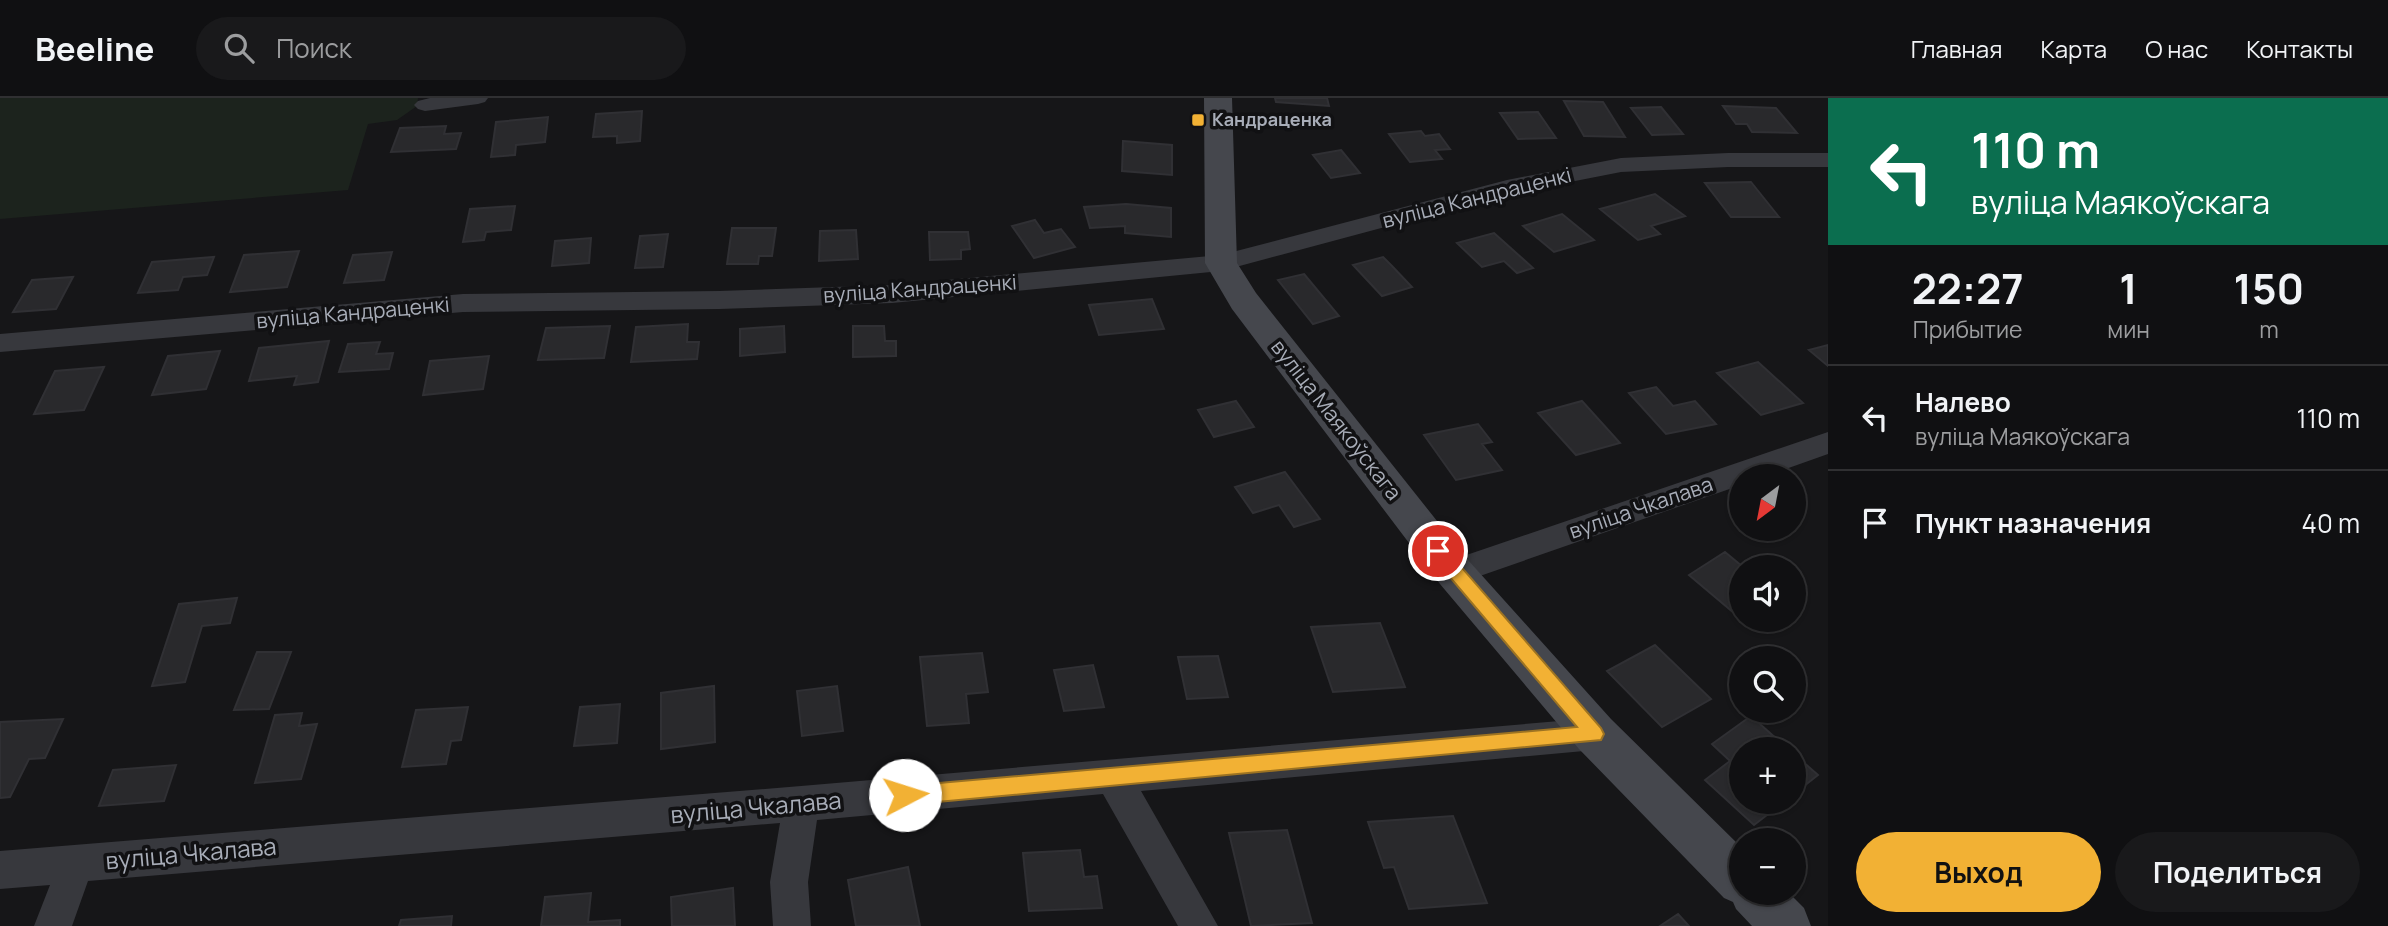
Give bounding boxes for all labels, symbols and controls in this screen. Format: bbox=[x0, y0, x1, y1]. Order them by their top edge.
search box bbox=[196, 17, 686, 80]
text: Beeline bbox=[35, 26, 154, 71]
icon: search bbox=[220, 29, 258, 67]
text: Поиск bbox=[276, 30, 352, 66]
text: Главная bbox=[1911, 32, 2002, 65]
text: Карта bbox=[2040, 32, 2107, 65]
text: О нас bbox=[2145, 32, 2208, 65]
text: Контакты bbox=[2246, 32, 2353, 65]
place label: Кандраценка bbox=[1212, 107, 1332, 131]
marker: Кандраценка bbox=[1190, 112, 1206, 128]
text: 110 m bbox=[1971, 116, 2100, 183]
icon: left bbox=[1856, 126, 1947, 217]
street label: вуліца Кандраценкі bbox=[1379, 160, 1574, 234]
text: вуліца Маякоўскага bbox=[1971, 180, 2270, 224]
text: 22:27 bbox=[1912, 259, 2024, 317]
text: 1 bbox=[2119, 259, 2138, 317]
text: 150 bbox=[2234, 259, 2304, 317]
street label: вуліца Кандраценкі bbox=[822, 267, 1018, 309]
street label: вуліца Кандраценкі bbox=[255, 290, 451, 334]
text: Прибытие bbox=[1913, 313, 2022, 345]
text: мин bbox=[2107, 313, 2150, 345]
text: m bbox=[2259, 313, 2279, 345]
street label: вуліца Маякоўскага bbox=[1265, 333, 1408, 505]
text: Налево bbox=[1915, 384, 2011, 420]
icon: left bbox=[1856, 399, 1894, 437]
text: 110 m bbox=[2297, 400, 2360, 436]
text: вуліца Маякоўскага bbox=[1915, 420, 2130, 452]
north arrow bbox=[1729, 464, 1806, 541]
map controls bbox=[1729, 464, 1806, 905]
street label: вуліца Чкалава bbox=[1565, 469, 1716, 545]
icon: arrive bbox=[1856, 504, 1894, 542]
text: Пункт назначения bbox=[1915, 505, 2151, 541]
text: 40 m bbox=[2302, 505, 2360, 541]
pin bbox=[1408, 521, 1468, 581]
icon: arrive bbox=[1419, 532, 1457, 570]
button: sound bbox=[1729, 555, 1806, 632]
button: search bbox=[1729, 646, 1806, 723]
button: + bbox=[1729, 737, 1806, 814]
position arrow bbox=[868, 758, 942, 832]
street label: вуліца Чкалава bbox=[669, 783, 843, 830]
button: − bbox=[1729, 828, 1806, 905]
street label: вуліца Чкалава bbox=[104, 829, 278, 876]
button: Выход bbox=[1856, 832, 2101, 912]
button: Поделиться bbox=[2115, 832, 2360, 912]

